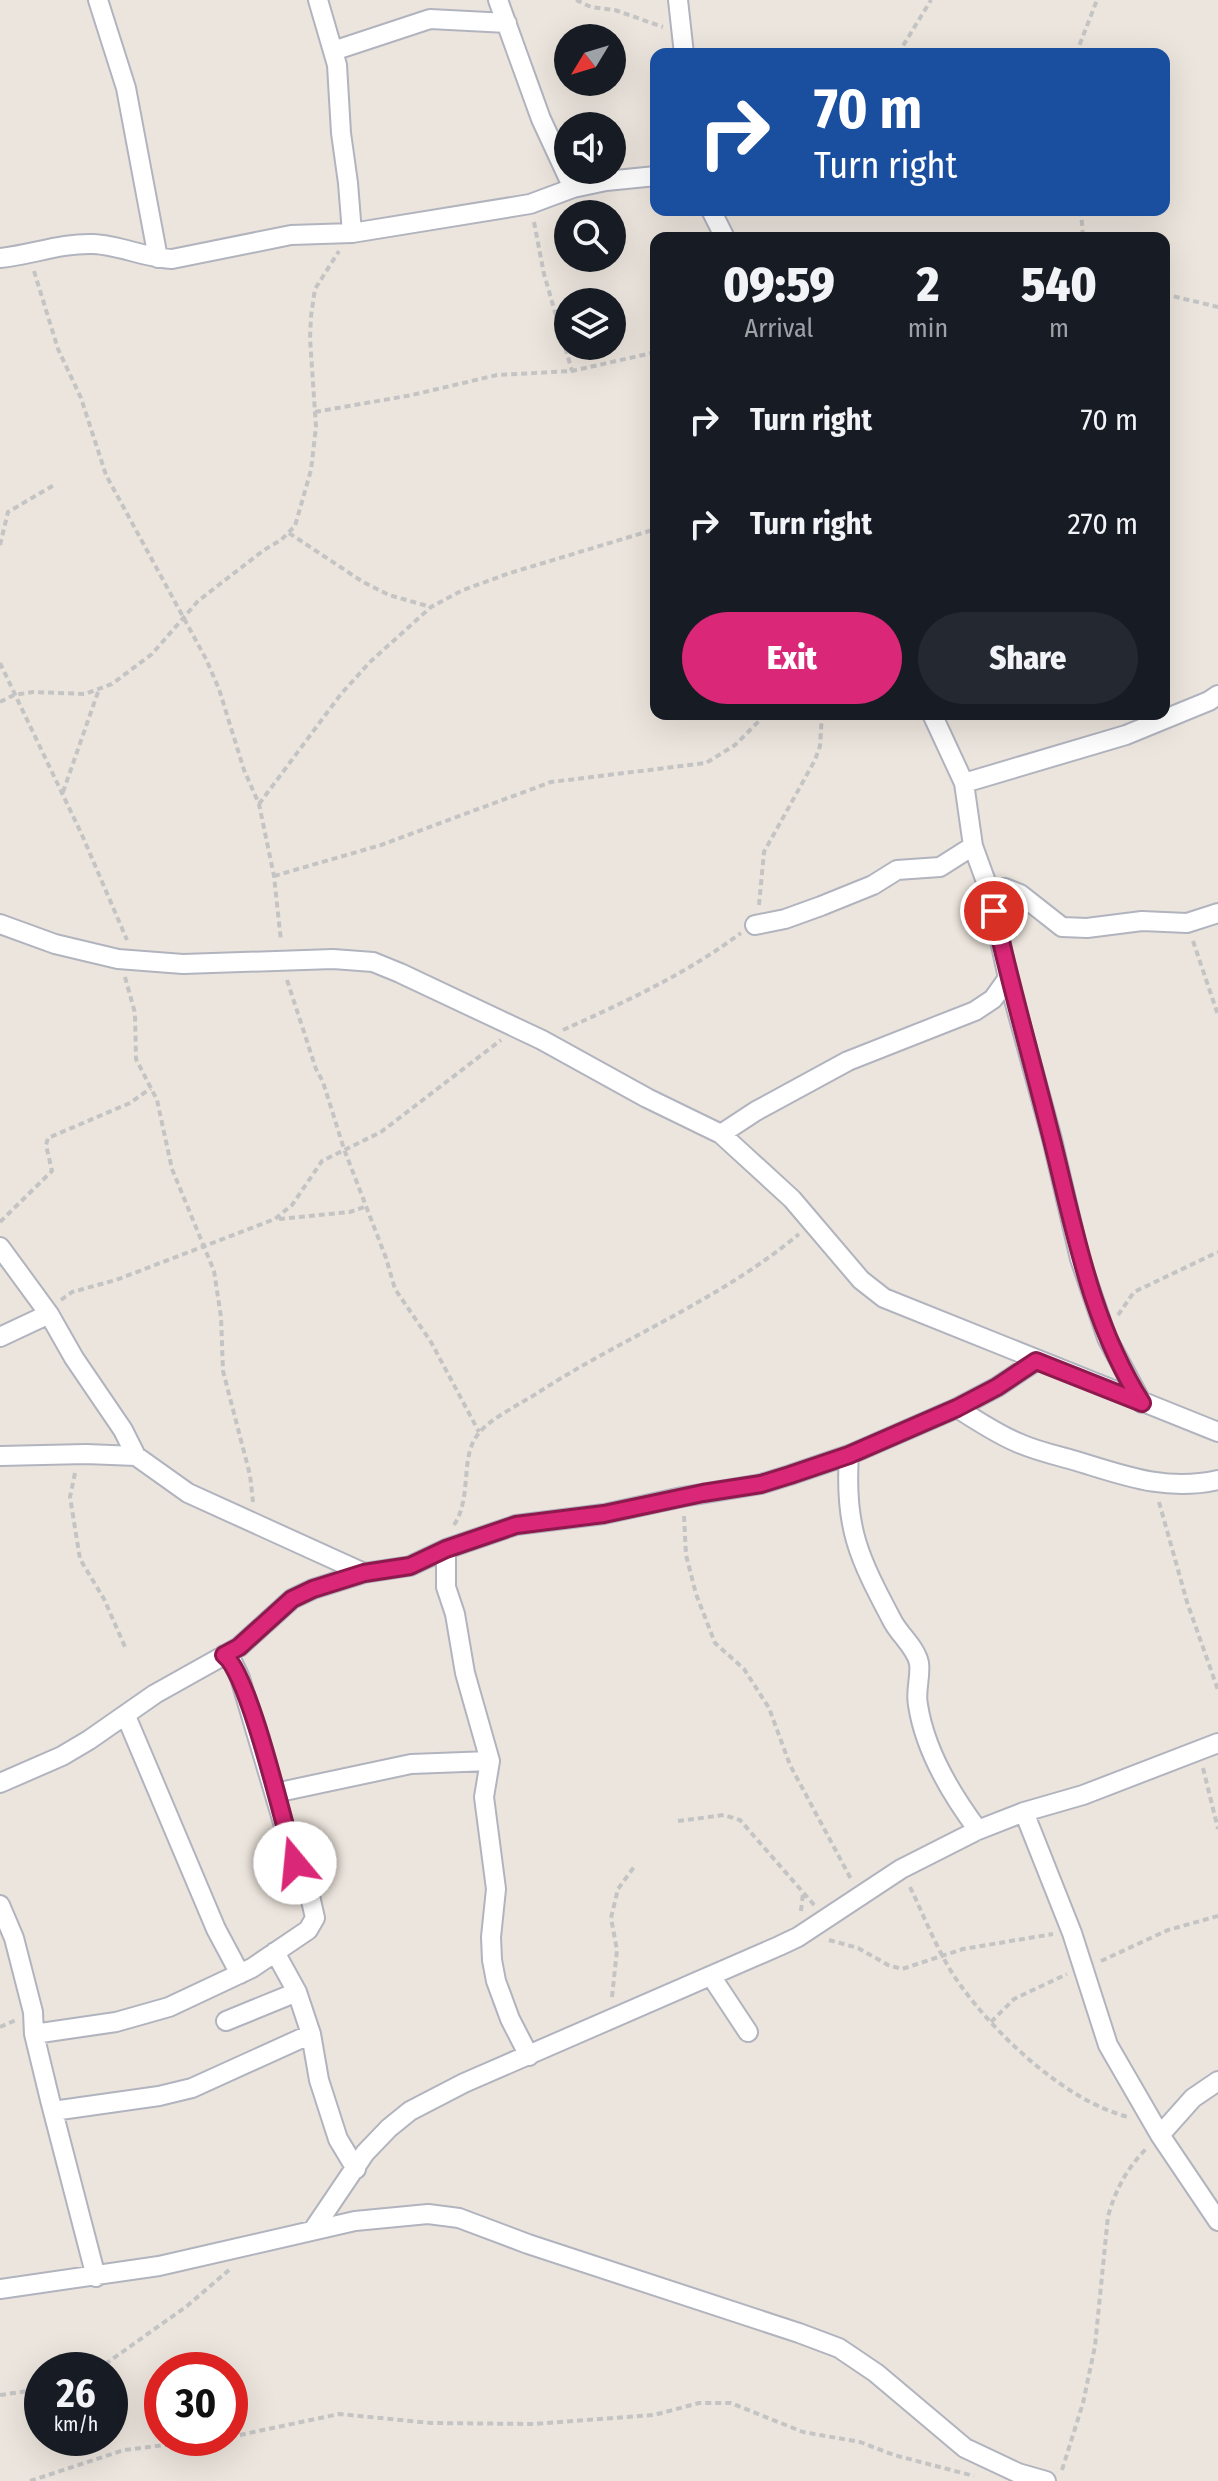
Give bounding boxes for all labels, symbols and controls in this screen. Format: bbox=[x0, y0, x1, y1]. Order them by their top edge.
north arrow bbox=[554, 24, 626, 96]
map controls bbox=[554, 24, 626, 360]
text: 70 m bbox=[814, 76, 922, 143]
icon: right bbox=[682, 80, 786, 184]
button: sound bbox=[554, 112, 626, 184]
text: Turn right bbox=[814, 144, 957, 188]
button: search bbox=[554, 200, 626, 272]
text: 09:59 bbox=[723, 256, 835, 314]
text: 2 bbox=[917, 256, 939, 314]
text: 540 bbox=[1021, 256, 1097, 314]
button: layers bbox=[554, 288, 626, 360]
text: Arrival bbox=[744, 313, 813, 344]
text: min bbox=[908, 313, 948, 344]
text: m bbox=[1049, 313, 1069, 344]
icon: right bbox=[682, 398, 726, 442]
text: Turn right bbox=[750, 402, 872, 438]
text: 70 m bbox=[1080, 402, 1138, 438]
icon: right bbox=[682, 502, 726, 546]
text: Turn right bbox=[750, 506, 872, 542]
text: 270 m bbox=[1067, 506, 1138, 542]
button: Exit bbox=[682, 612, 902, 704]
button: Share bbox=[918, 612, 1138, 704]
pin bbox=[960, 877, 1028, 945]
icon: arrive bbox=[972, 889, 1016, 933]
position arrow bbox=[253, 1821, 337, 1905]
speed limit sign: 30 bbox=[144, 2352, 248, 2456]
text: 26 bbox=[56, 2370, 96, 2418]
text: km/h bbox=[54, 2412, 98, 2436]

